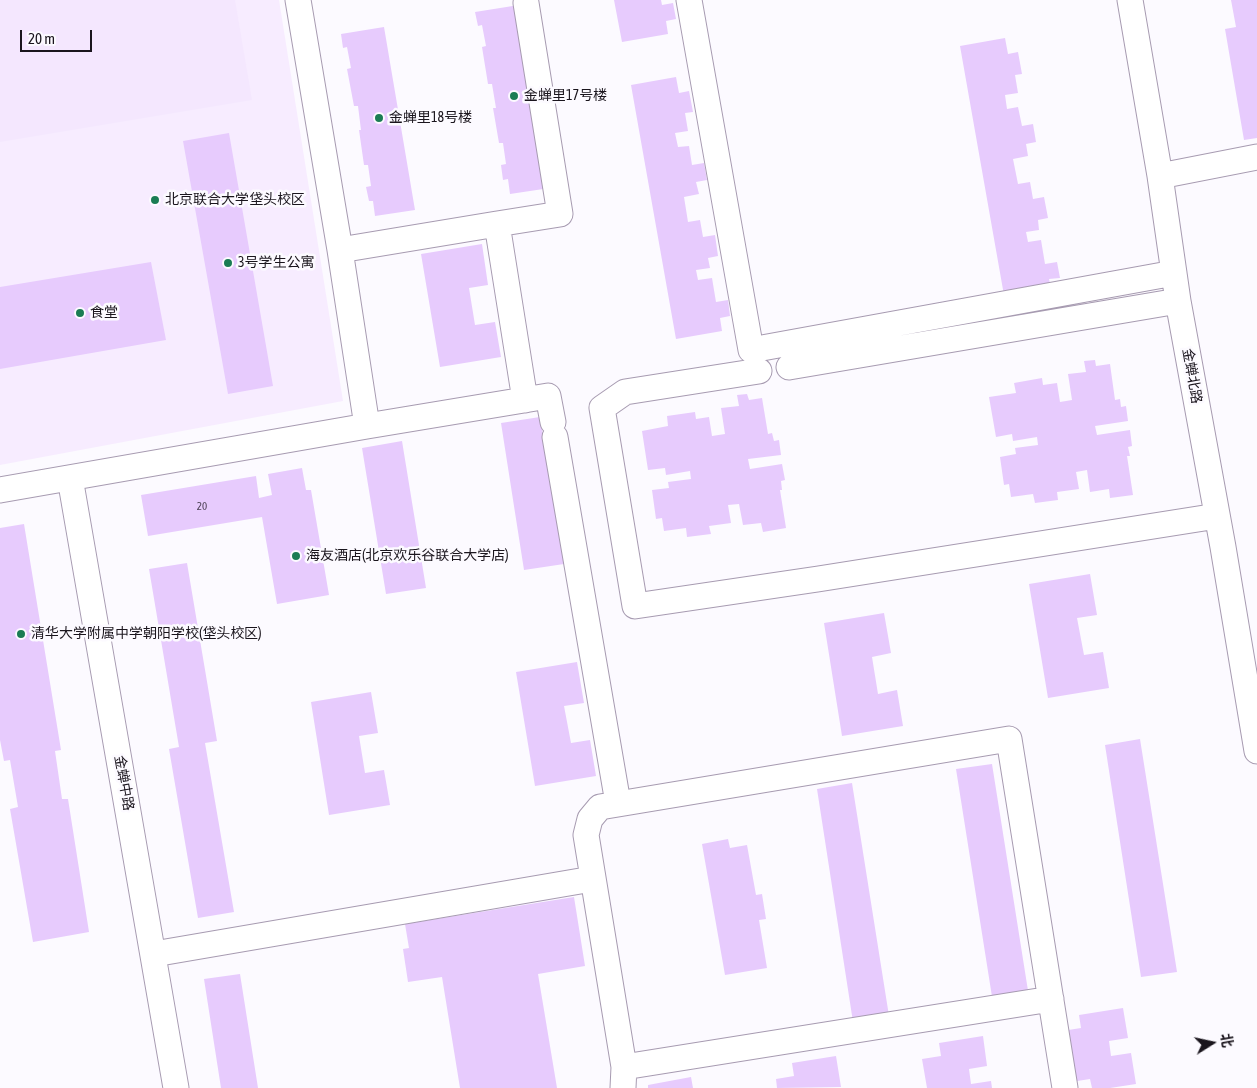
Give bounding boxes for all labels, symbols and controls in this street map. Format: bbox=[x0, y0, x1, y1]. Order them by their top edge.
scale bar bbox=[22, 20, 95, 52]
text: 20 m bbox=[28, 30, 55, 47]
place label: 金蝉里17号楼 bbox=[524, 88, 607, 104]
marker: 金蝉里17号楼 bbox=[508, 90, 520, 102]
place label: 金蝉里18号楼 bbox=[389, 110, 472, 126]
marker: 金蝉里18号楼 bbox=[373, 112, 385, 124]
place label: 北京联合大学垡头校区 bbox=[165, 192, 305, 208]
marker: 北京联合大学垡头校区 bbox=[149, 194, 161, 206]
place label: 3号学生公寓 bbox=[238, 255, 315, 271]
marker: 3号学生公寓 bbox=[222, 257, 234, 269]
place label: 食堂 bbox=[90, 305, 118, 321]
marker: 食堂 bbox=[74, 307, 86, 319]
street label: 金蝉北路 bbox=[1179, 347, 1205, 405]
house number: 20 bbox=[197, 500, 207, 514]
place label: 海友酒店(北京欢乐谷联合大学店) bbox=[306, 548, 509, 564]
marker: 海友酒店(北京欢乐谷联合大学店) bbox=[290, 550, 302, 562]
place label: 清华大学附属中学朝阳学校(垡头校区) bbox=[31, 626, 262, 642]
marker: 清华大学附属中学朝阳学校(垡头校区) bbox=[15, 628, 27, 640]
street label: 金蝉中路 bbox=[111, 754, 137, 812]
north arrow bbox=[1187, 1018, 1237, 1068]
text: 北 bbox=[1218, 1032, 1236, 1049]

